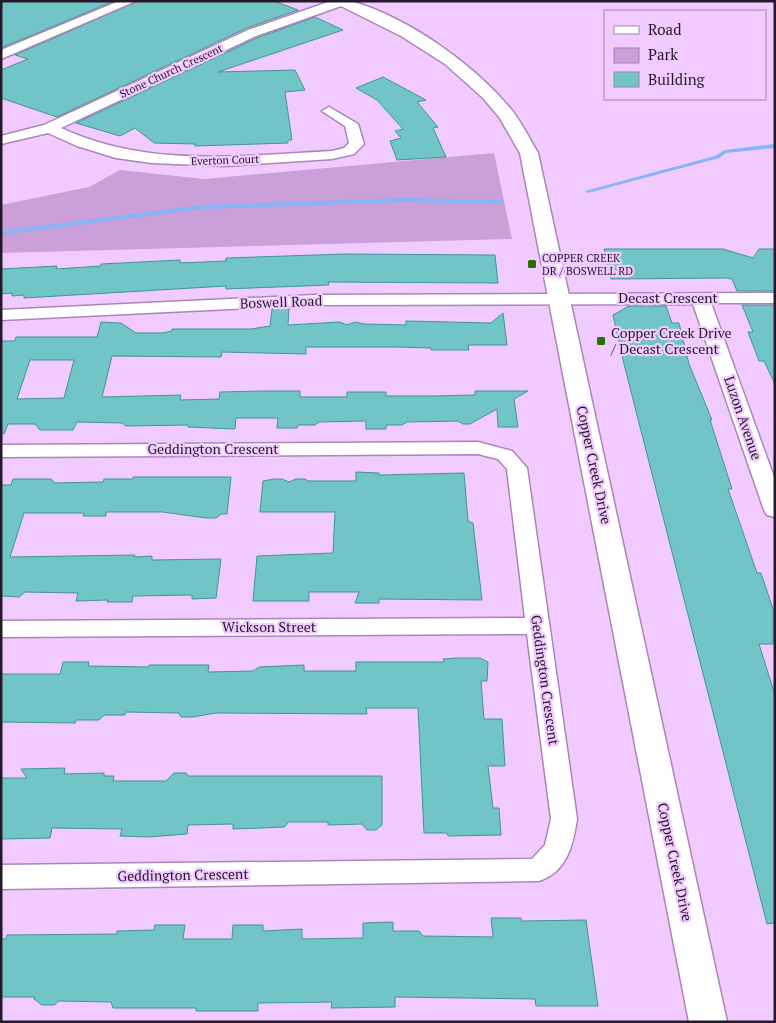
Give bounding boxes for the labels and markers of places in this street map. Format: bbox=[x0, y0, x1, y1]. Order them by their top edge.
place label: COPPER CREEK DR / BOSWELL RD bbox=[542, 251, 633, 278]
marker: COPPER CREEK DR / BOSWELL RD bbox=[526, 258, 538, 270]
place label: Copper Creek Drive / Decast Crescent bbox=[610, 323, 732, 358]
marker: Copper Creek Drive / Decast Crescent bbox=[595, 335, 607, 347]

